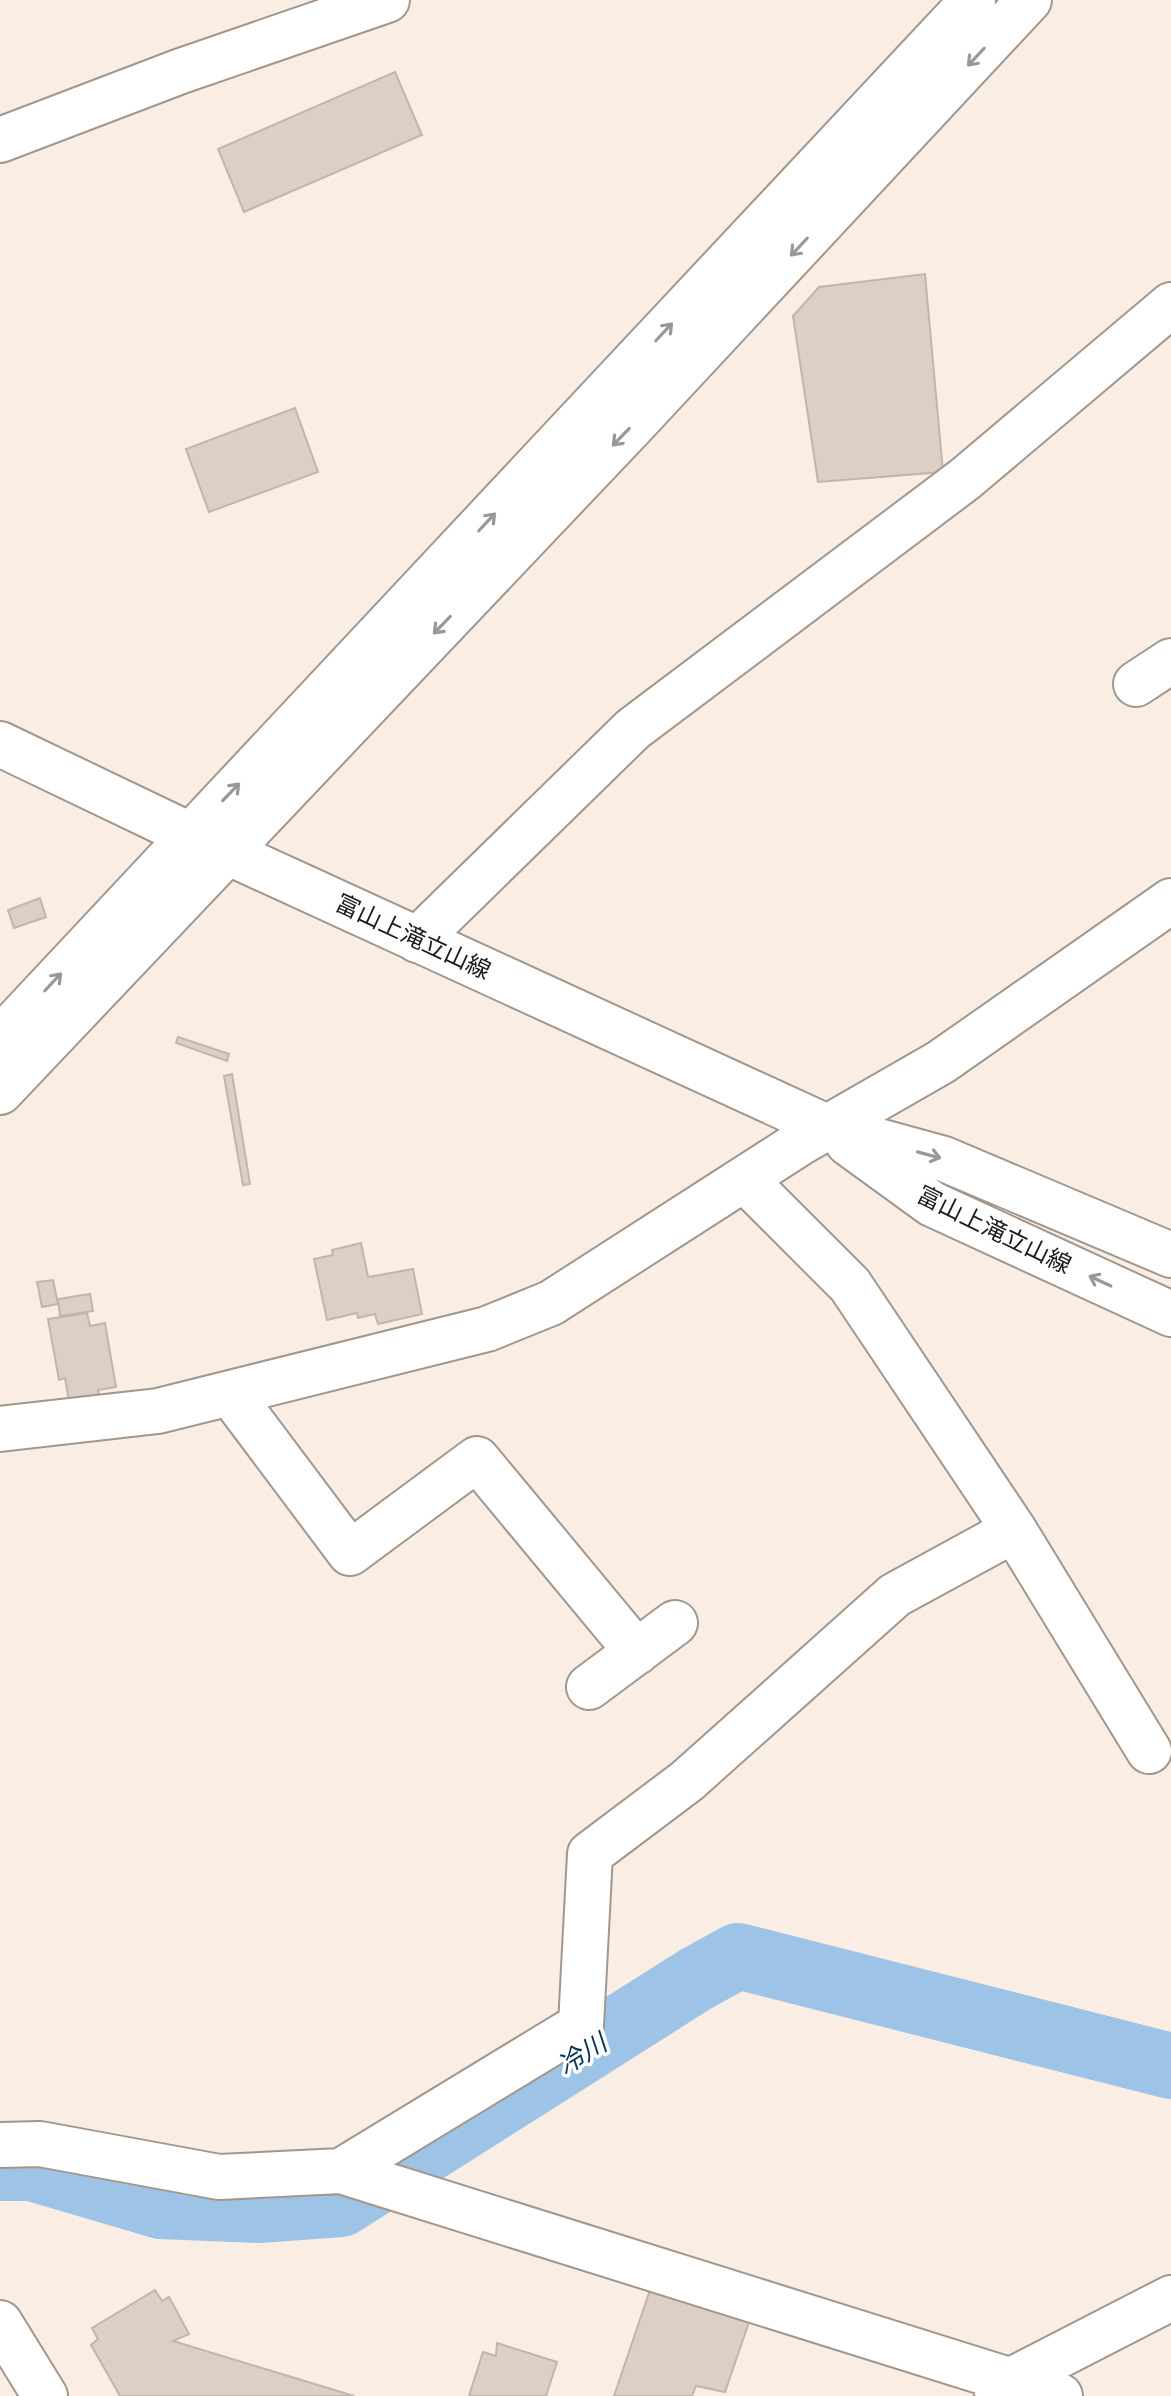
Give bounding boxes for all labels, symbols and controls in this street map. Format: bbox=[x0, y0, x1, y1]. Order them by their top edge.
one-way arrow bbox=[968, 47, 986, 67]
one-way arrow bbox=[790, 237, 808, 257]
one-way arrow bbox=[655, 322, 674, 342]
one-way arrow bbox=[612, 427, 631, 447]
one-way arrow bbox=[477, 513, 496, 532]
one-way arrow bbox=[432, 615, 451, 635]
one-way arrow bbox=[221, 783, 240, 802]
street label: 富山上滝立山線 bbox=[331, 887, 496, 986]
one-way arrow bbox=[44, 972, 63, 992]
one-way arrow bbox=[916, 1148, 942, 1163]
street label: 富山上滝立山線 bbox=[912, 1179, 1077, 1280]
one-way arrow bbox=[1088, 1273, 1113, 1288]
water label: 冷川 bbox=[551, 2024, 615, 2081]

